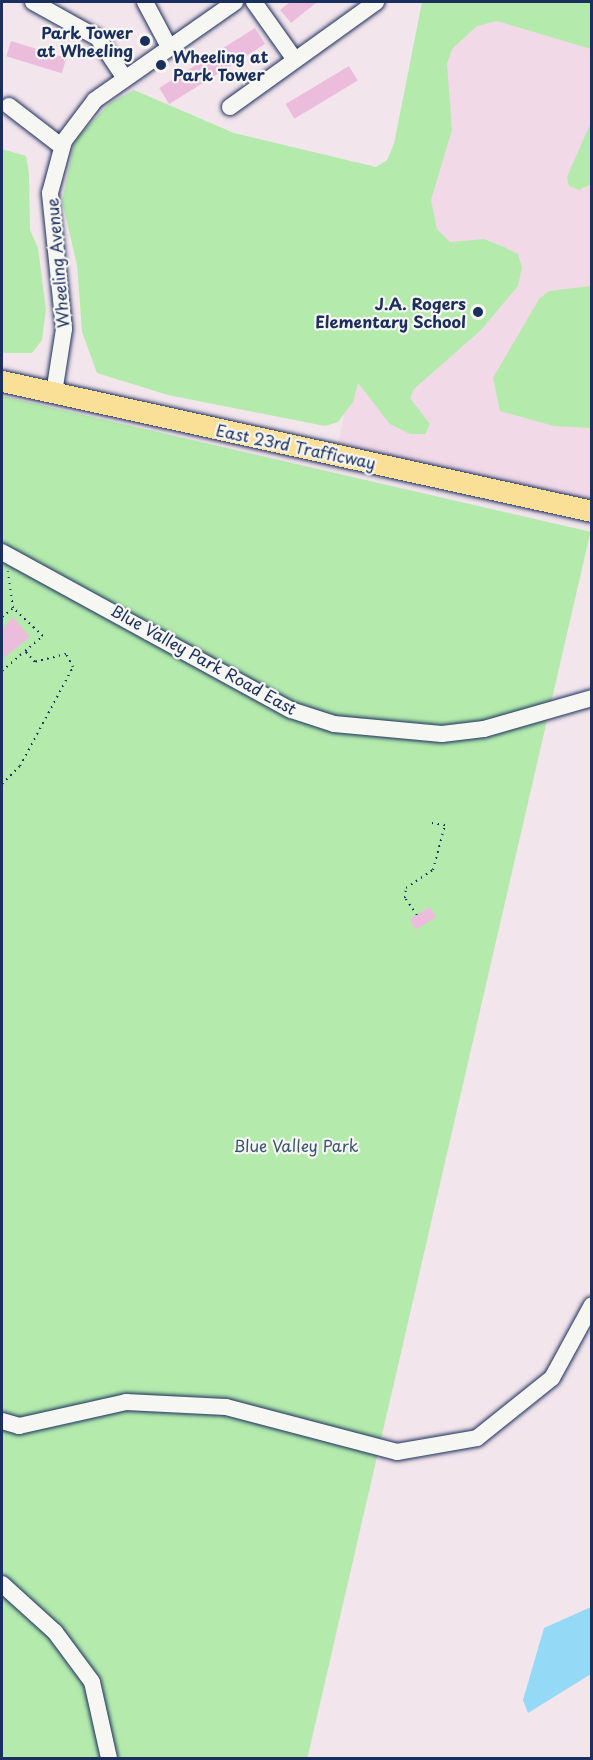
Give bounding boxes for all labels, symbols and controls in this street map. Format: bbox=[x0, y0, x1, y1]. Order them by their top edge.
place label: Park Tower at Wheeling bbox=[37, 22, 133, 60]
marker: Park Tower at Wheeling bbox=[138, 34, 152, 48]
place label: Wheeling at Park Tower bbox=[173, 46, 269, 84]
marker: Wheeling at Park Tower bbox=[154, 58, 168, 72]
street label: Wheeling Avenue bbox=[42, 197, 72, 329]
place label: J.A. Rogers Elementary School bbox=[315, 293, 466, 331]
marker: J.A. Rogers Elementary School bbox=[471, 305, 485, 319]
street label: East 23rd Trafficway bbox=[214, 420, 378, 472]
street label: Blue Valley Park Road East bbox=[108, 600, 300, 718]
park label: Blue Valley Park bbox=[233, 1135, 359, 1155]

